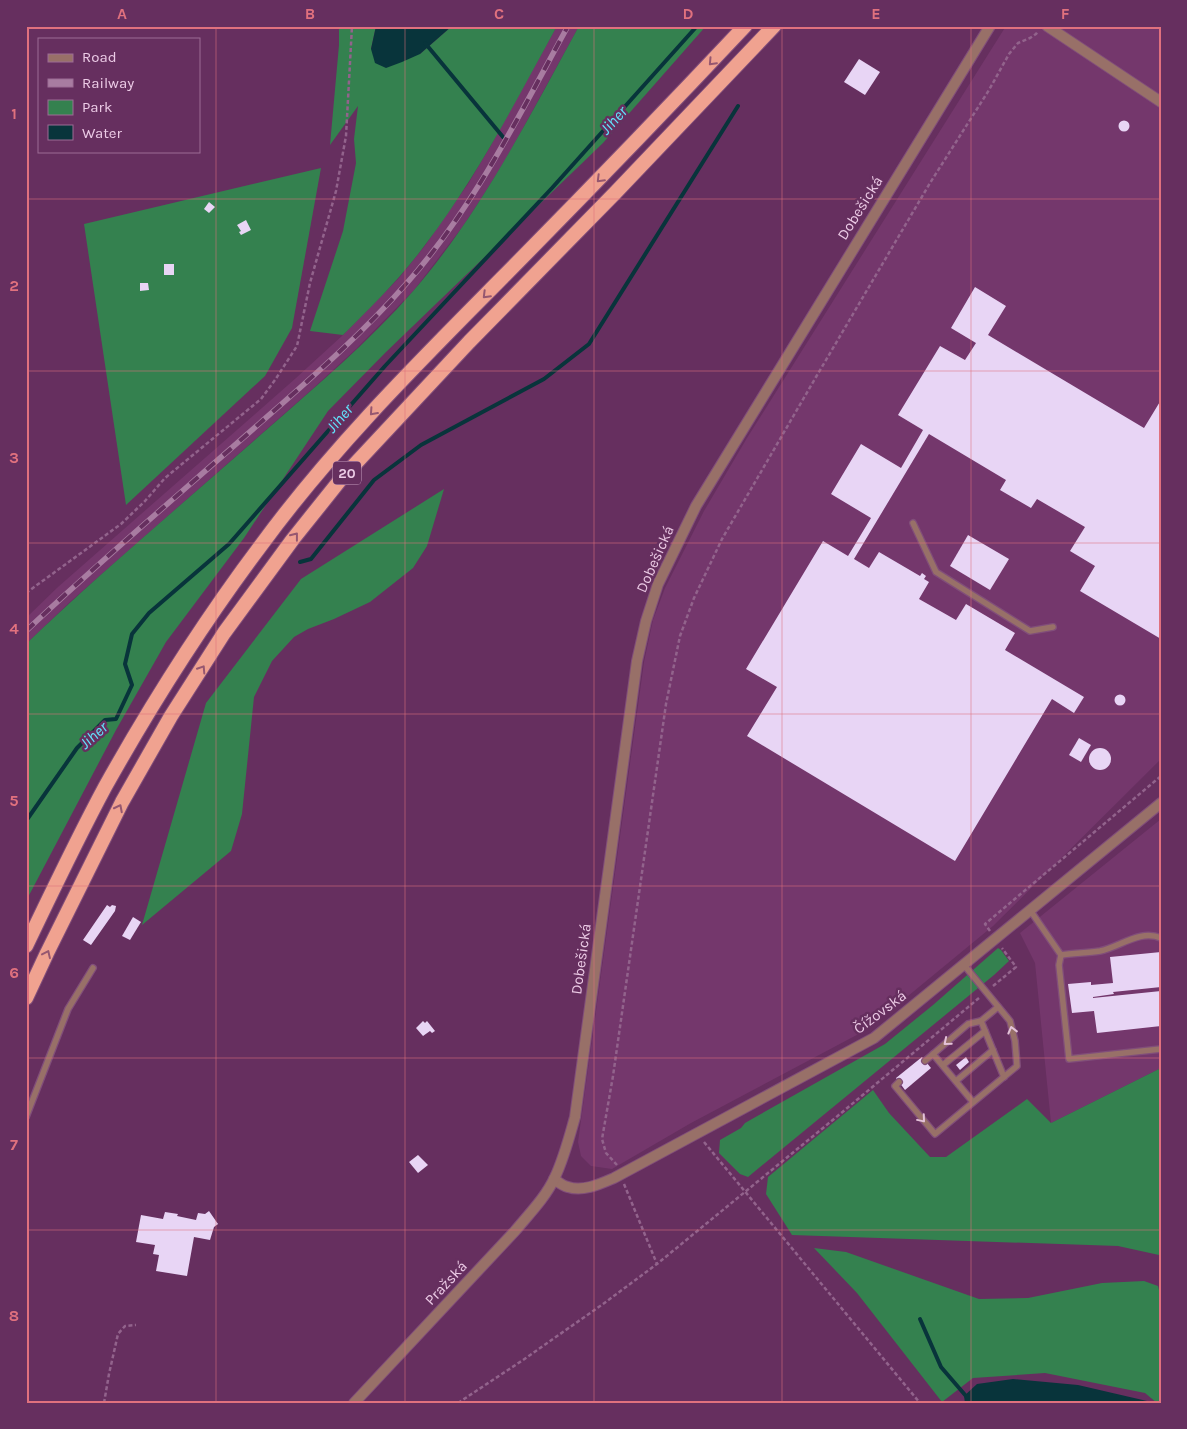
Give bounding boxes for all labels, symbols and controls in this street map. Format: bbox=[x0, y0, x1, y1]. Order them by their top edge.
text: A bbox=[117, 4, 127, 23]
text: B bbox=[305, 4, 315, 23]
text: C bbox=[494, 4, 504, 23]
text: D bbox=[683, 4, 694, 23]
text: E bbox=[871, 4, 881, 23]
text: F bbox=[1061, 4, 1070, 23]
legend bbox=[38, 38, 200, 152]
text: Road bbox=[82, 48, 117, 66]
one-way arrow bbox=[709, 56, 718, 65]
text: Railway bbox=[82, 74, 134, 92]
text: Park bbox=[82, 98, 112, 116]
water label: Jiher bbox=[596, 102, 631, 138]
text: 1 bbox=[11, 104, 17, 123]
text: Water bbox=[82, 124, 123, 142]
one-way arrow bbox=[596, 173, 605, 182]
street label: Dobešická bbox=[833, 173, 887, 243]
text: 2 bbox=[9, 276, 19, 295]
one-way arrow bbox=[482, 289, 491, 298]
water label: Jiher bbox=[322, 400, 357, 437]
one-way arrow bbox=[370, 406, 379, 415]
text: 3 bbox=[9, 448, 19, 467]
road number: 20 bbox=[333, 462, 361, 484]
street label: Dobešická bbox=[632, 523, 678, 595]
one-way arrow bbox=[290, 533, 298, 542]
text: 4 bbox=[9, 619, 19, 638]
one-way arrow bbox=[195, 665, 205, 674]
water label: Jiher bbox=[75, 717, 112, 753]
text: 5 bbox=[9, 791, 19, 810]
one-way arrow bbox=[113, 805, 123, 814]
street label: Dobešická bbox=[567, 922, 595, 996]
one-way arrow bbox=[40, 950, 51, 959]
text: 6 bbox=[9, 963, 19, 982]
street label: Čížovská bbox=[850, 986, 910, 1038]
one-way arrow bbox=[1007, 1026, 1018, 1035]
one-way arrow bbox=[943, 1036, 952, 1045]
one-way arrow bbox=[916, 1113, 925, 1122]
text: 7 bbox=[10, 1135, 18, 1154]
street label: Pražská bbox=[421, 1257, 471, 1309]
text: 8 bbox=[9, 1306, 19, 1325]

